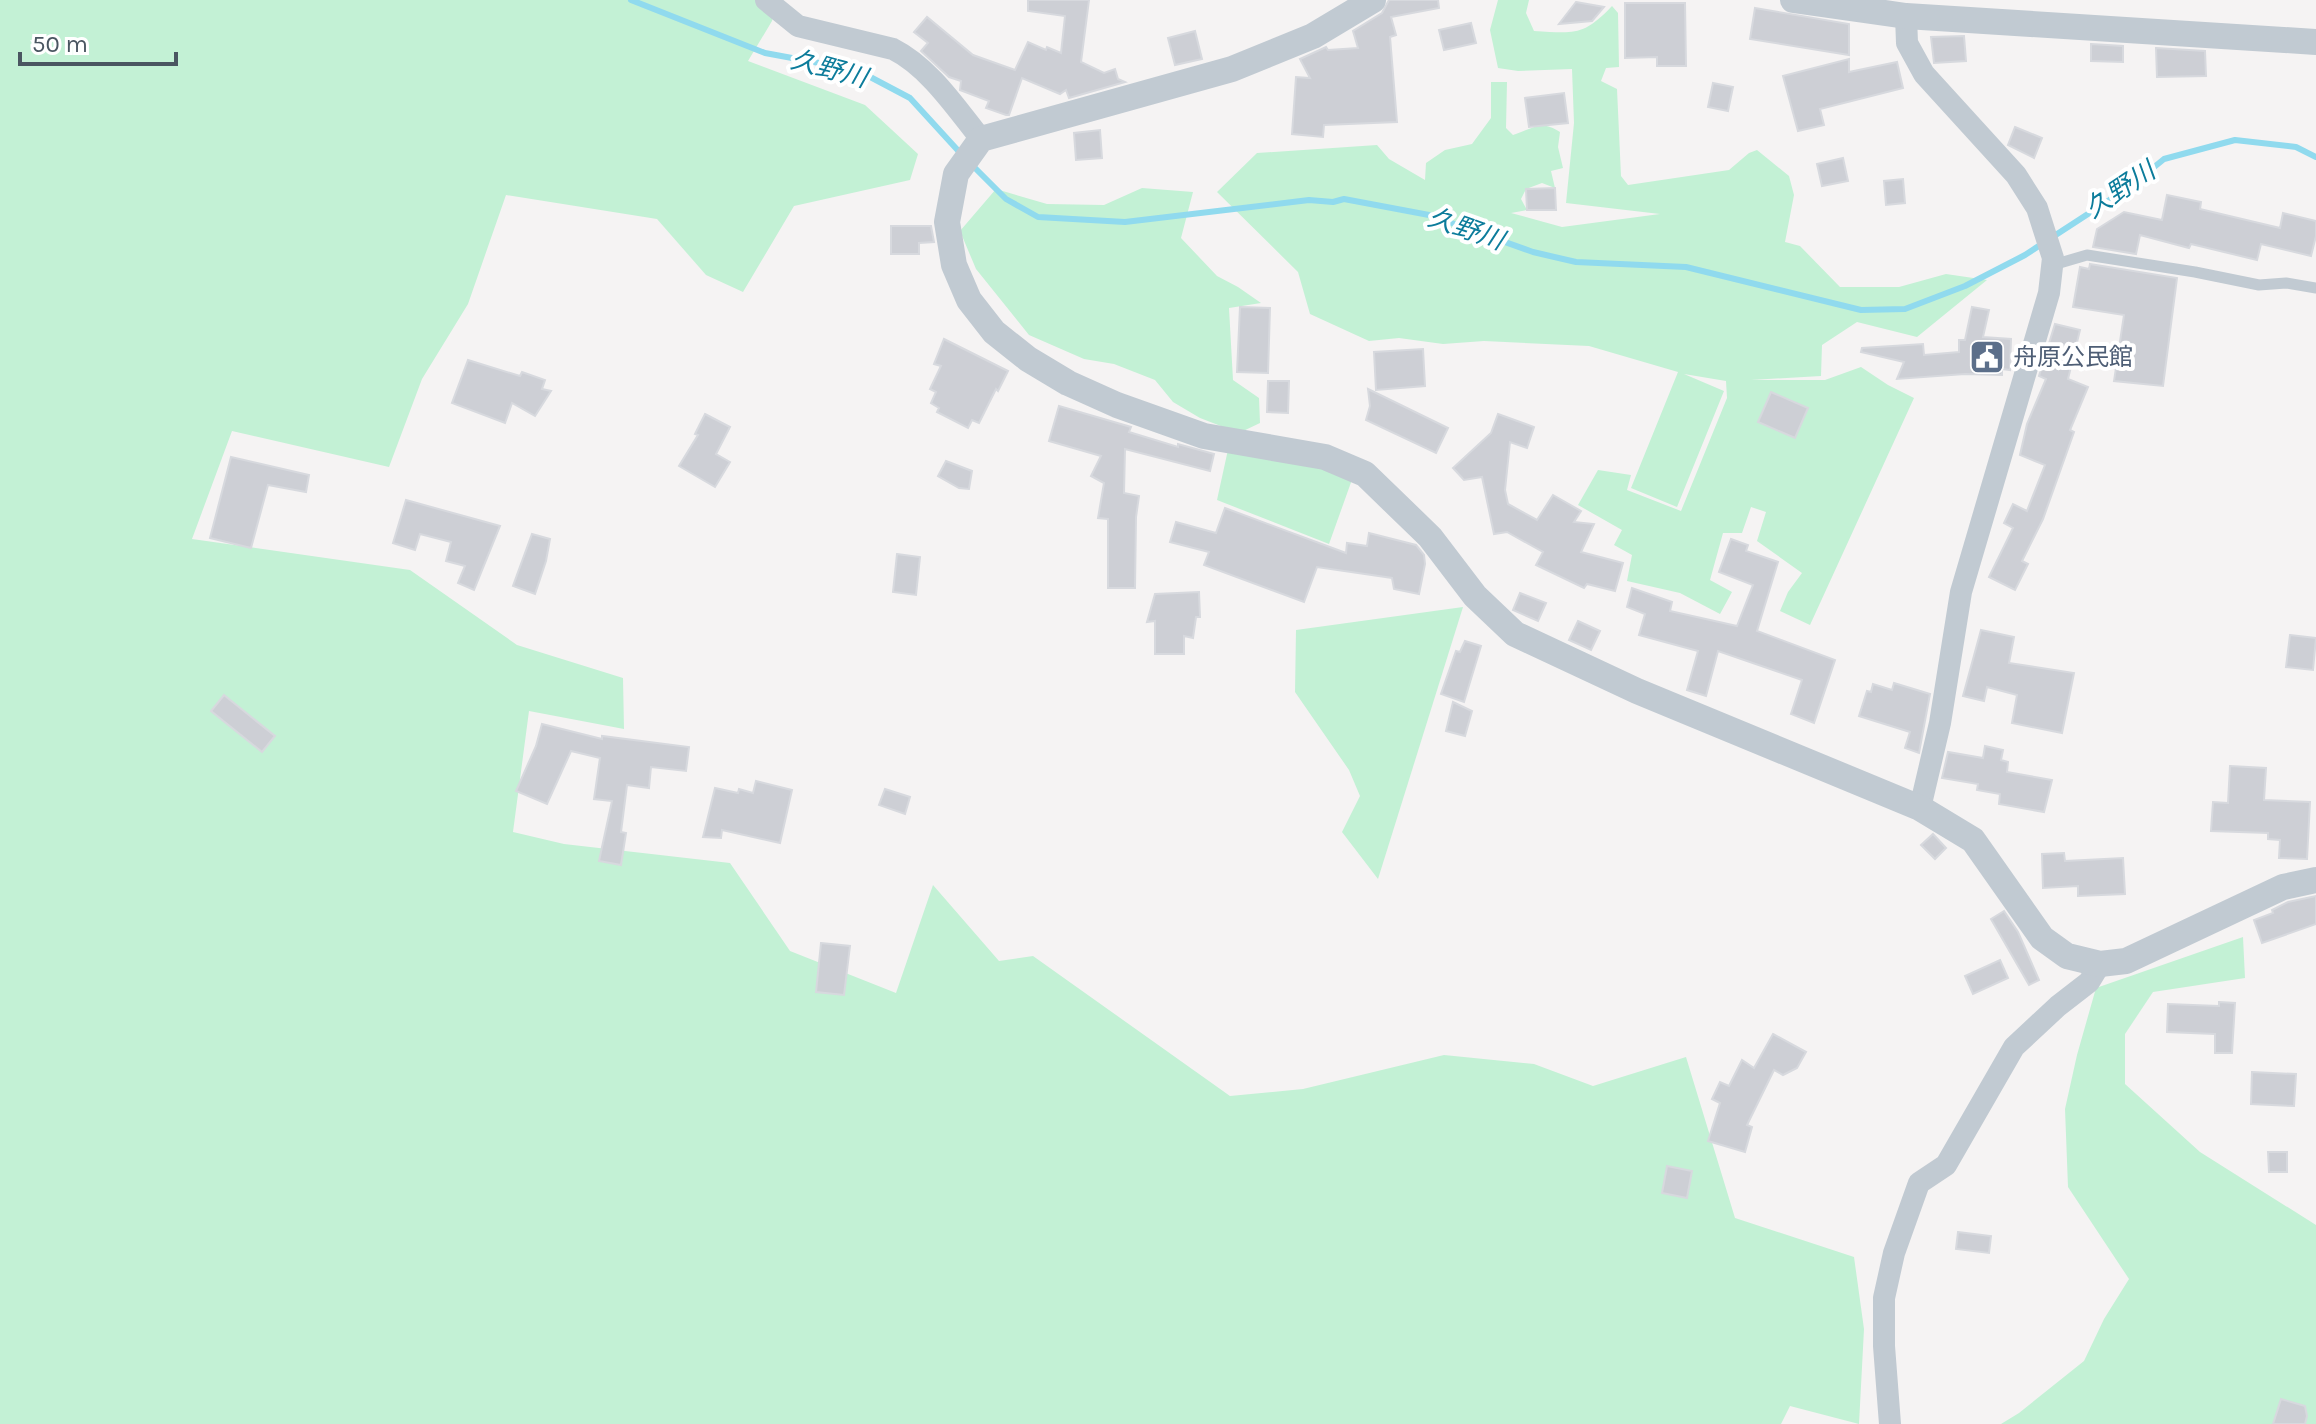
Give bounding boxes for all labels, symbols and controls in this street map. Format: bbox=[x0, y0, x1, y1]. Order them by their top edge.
scale bar bbox=[20, 16, 176, 66]
text: 50 m bbox=[32, 30, 88, 58]
water label: 久野川 bbox=[787, 44, 874, 95]
water label: 久野川 bbox=[2079, 154, 2163, 225]
water label: 久野川 bbox=[1424, 202, 1511, 257]
public building icon: 舟原公民館 bbox=[1968, 338, 2006, 376]
place label: 舟原公民館 bbox=[2013, 343, 2133, 371]

